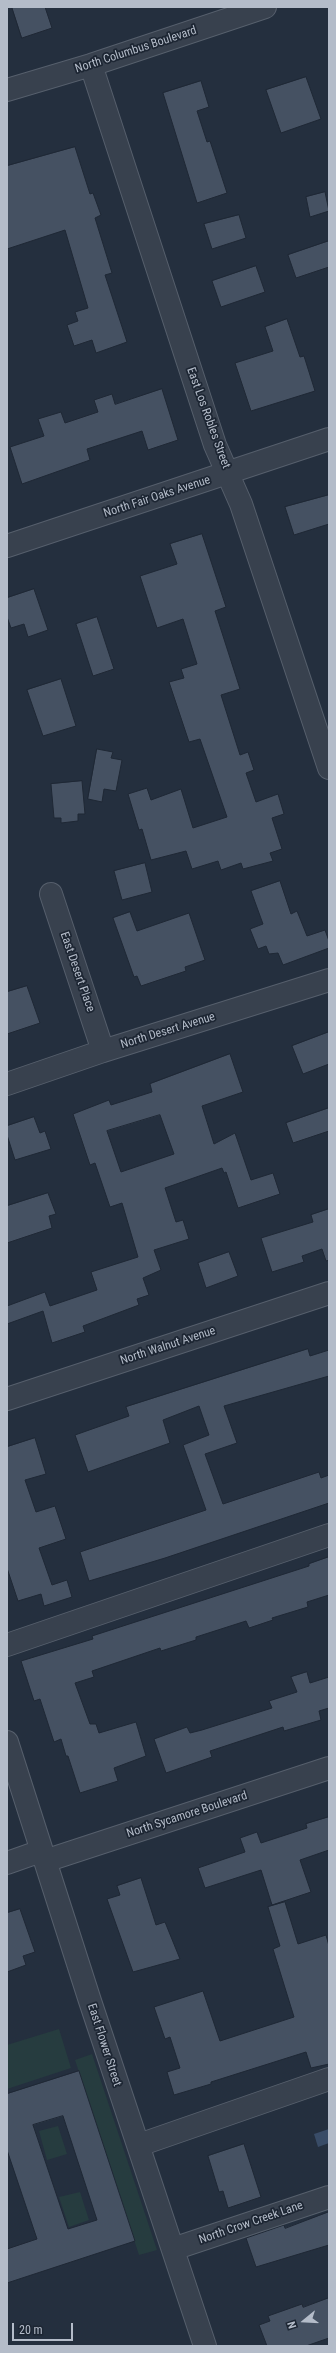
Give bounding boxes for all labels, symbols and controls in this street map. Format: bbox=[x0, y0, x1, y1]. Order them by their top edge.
street label: North Columbus Boulevard bbox=[73, 24, 199, 76]
street label: East Los Robles Street bbox=[183, 366, 233, 470]
street label: North Fair Oaks Avenue bbox=[102, 473, 212, 521]
street label: East Desert Place bbox=[57, 930, 97, 1014]
street label: North Desert Avenue bbox=[119, 1010, 217, 1052]
street label: North Walnut Avenue bbox=[118, 1324, 218, 1368]
street label: North Sycamore Boulevard bbox=[125, 1789, 249, 1841]
street label: East Flower Street bbox=[84, 2002, 124, 2088]
street label: North Crow Creek Lane bbox=[197, 2198, 305, 2248]
north arrow bbox=[284, 2301, 324, 2341]
scale bar bbox=[14, 2315, 75, 2341]
text: N bbox=[285, 2320, 299, 2330]
text: 20 m bbox=[19, 2323, 43, 2337]

